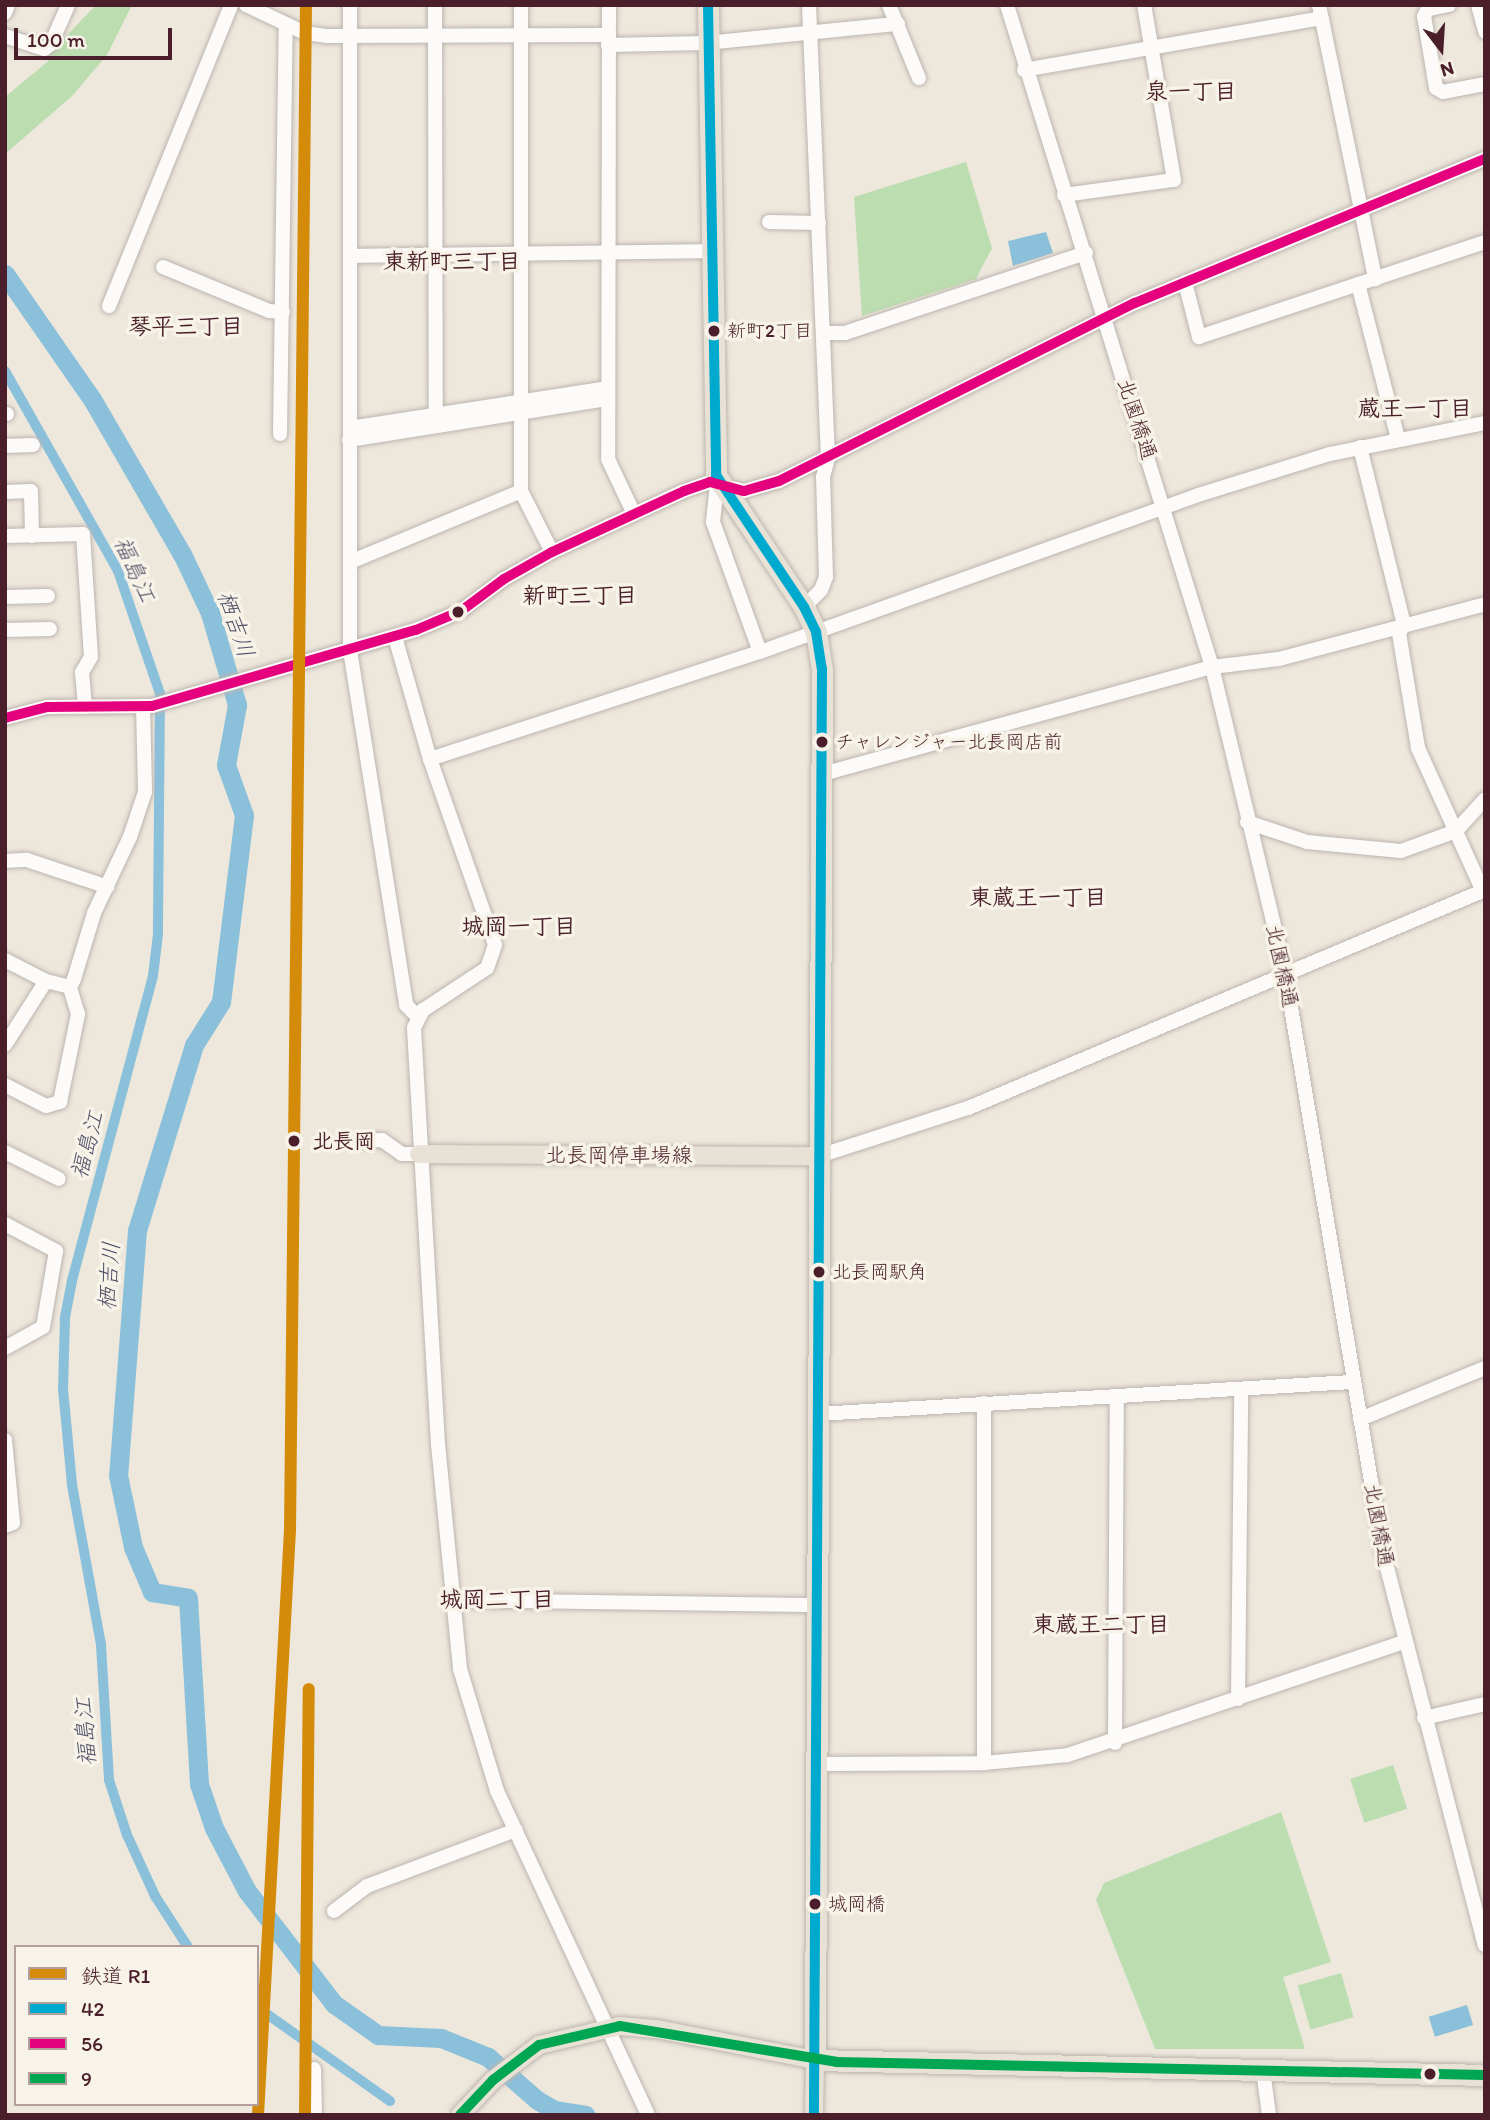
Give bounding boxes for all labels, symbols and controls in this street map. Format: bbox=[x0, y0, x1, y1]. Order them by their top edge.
scale bar bbox=[18, 14, 175, 58]
north arrow bbox=[1406, 14, 1476, 84]
text: 100 m bbox=[27, 27, 85, 52]
text: N bbox=[1438, 57, 1457, 82]
district label: 泉一丁目 bbox=[1145, 77, 1237, 105]
district label: 東新町三丁目 bbox=[383, 247, 521, 275]
district label: 琴平三丁目 bbox=[129, 312, 243, 340]
place label: 新町2丁目 bbox=[727, 320, 813, 342]
marker: 新町2丁目 bbox=[707, 324, 721, 338]
street label: 北園橋通 bbox=[1112, 375, 1162, 463]
district label: 蔵王一丁目 bbox=[1358, 394, 1472, 422]
water label: 福島江 bbox=[108, 532, 162, 606]
district label: 新町三丁目 bbox=[523, 581, 637, 609]
water label: 栖吉川 bbox=[212, 587, 260, 661]
unlabelled marker bbox=[451, 605, 465, 619]
place label: チャレンジャー北長岡店前 bbox=[835, 731, 1063, 753]
marker: チャレンジャー北長岡店前 bbox=[815, 735, 829, 749]
district label: 東蔵王一丁目 bbox=[969, 883, 1107, 911]
district label: 城岡一丁目 bbox=[462, 912, 576, 940]
street label: 北園橋通 bbox=[1261, 922, 1303, 1010]
water label: 福島江 bbox=[65, 1108, 109, 1182]
place label: 北長岡 bbox=[312, 1128, 375, 1154]
marker: 北長岡 bbox=[282, 1129, 306, 1153]
street label: 北長岡停車場線 bbox=[546, 1142, 692, 1168]
water label: 栖吉川 bbox=[93, 1241, 125, 1311]
place label: 北長岡駅角 bbox=[832, 1261, 927, 1283]
marker: 北長岡駅角 bbox=[812, 1265, 826, 1279]
street label: 北園橋通 bbox=[1359, 1481, 1399, 1569]
district label: 城岡二丁目 bbox=[440, 1585, 554, 1613]
district label: 東蔵王二丁目 bbox=[1032, 1610, 1170, 1638]
water label: 福島江 bbox=[69, 1697, 101, 1767]
place label: 城岡橋 bbox=[828, 1893, 885, 1915]
marker: 城岡橋 bbox=[808, 1897, 822, 1911]
legend bbox=[14, 1945, 259, 2106]
text: 鉄道 R1 bbox=[81, 1963, 150, 1988]
text: 42 bbox=[81, 1996, 105, 2021]
text: 56 bbox=[81, 2031, 103, 2056]
text: 9 bbox=[81, 2066, 92, 2091]
unlabelled marker bbox=[1423, 2067, 1437, 2081]

